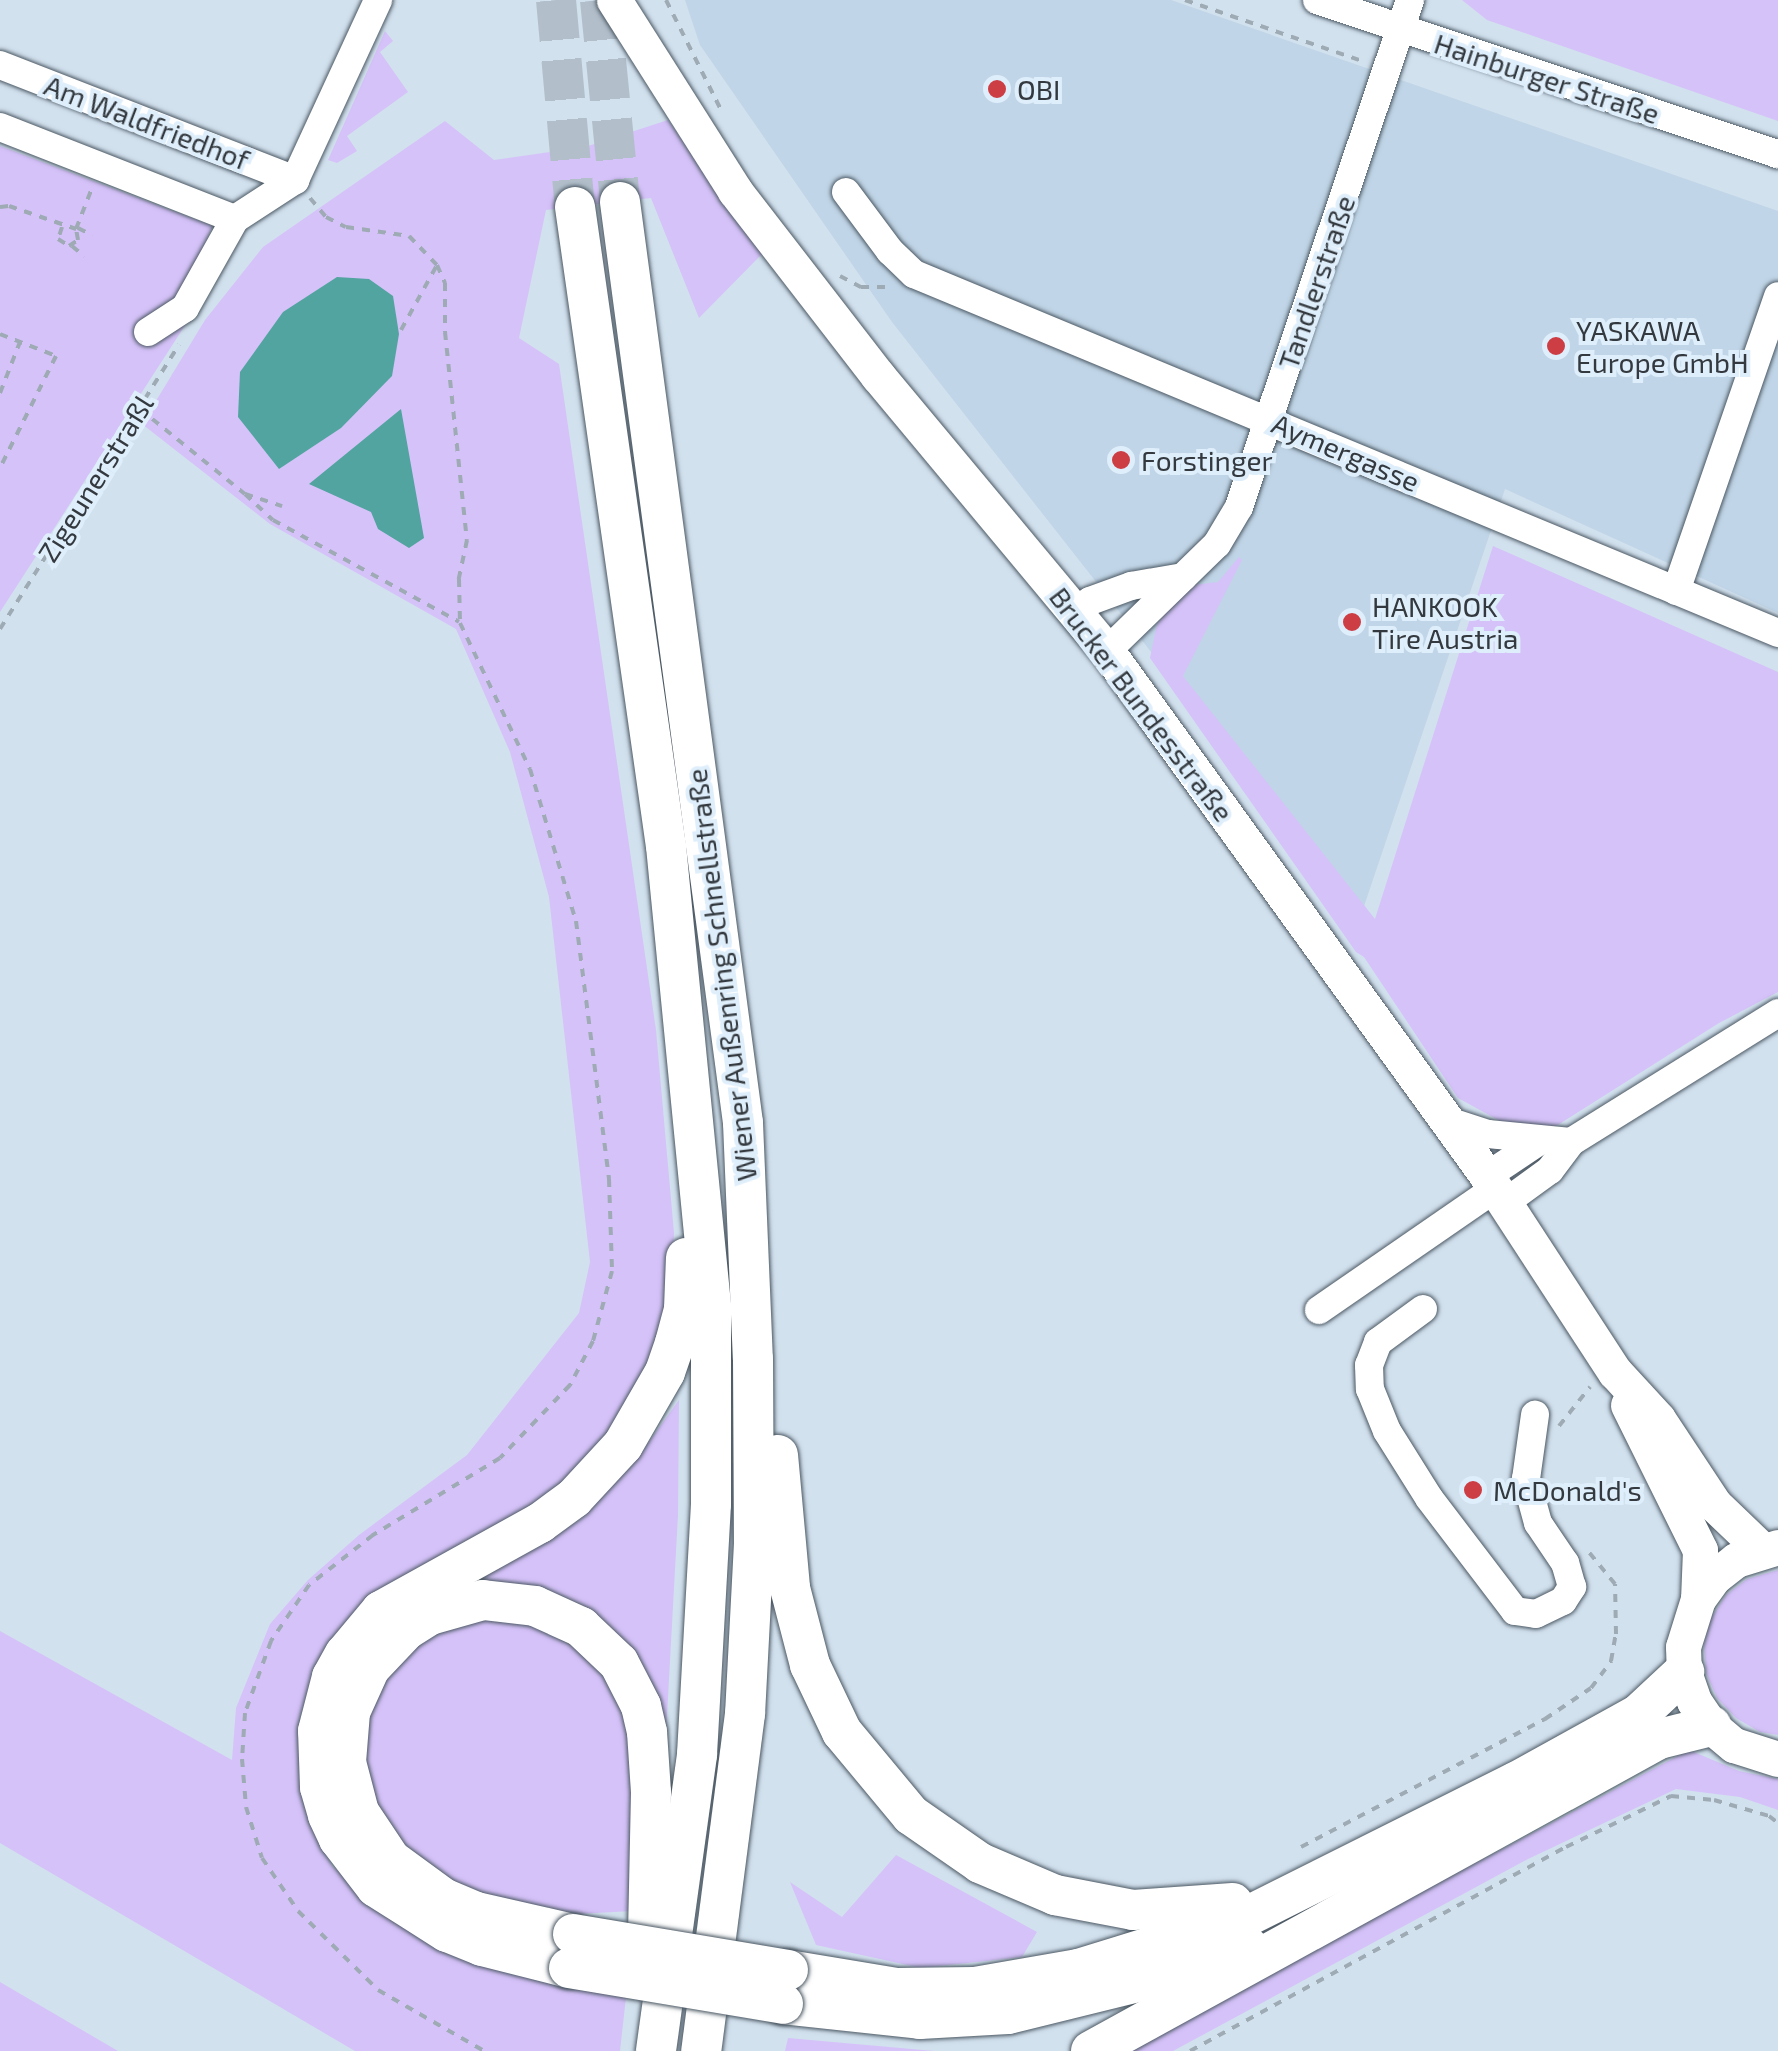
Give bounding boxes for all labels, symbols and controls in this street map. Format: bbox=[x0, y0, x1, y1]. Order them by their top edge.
street label: Hainburger Straße bbox=[1430, 26, 1664, 130]
street label: Am Waldfriedhof bbox=[40, 67, 254, 177]
place label: OBI bbox=[1017, 72, 1060, 106]
marker: OBI bbox=[986, 78, 1008, 100]
street label: Tandlerstraße bbox=[1271, 191, 1361, 373]
place label: YASKAWA Europe GmbH bbox=[1576, 313, 1749, 379]
marker: YASKAWA Europe GmbH bbox=[1545, 335, 1567, 357]
street label: Zigeunerstraßl bbox=[30, 388, 160, 568]
street label: Aymergasse bbox=[1267, 406, 1425, 498]
place label: Forstinger bbox=[1141, 443, 1273, 477]
marker: Forstinger bbox=[1110, 449, 1132, 471]
street label: Brucker Bundesstraße bbox=[1043, 580, 1241, 828]
place label: HANKOOK Tire Austria bbox=[1372, 589, 1519, 655]
marker: HANKOOK Tire Austria bbox=[1341, 611, 1363, 633]
street label: Wiener Außenring Schnellstraße bbox=[679, 766, 763, 1184]
place label: McDonald's bbox=[1493, 1473, 1642, 1507]
marker: McDonald's bbox=[1462, 1479, 1484, 1501]

